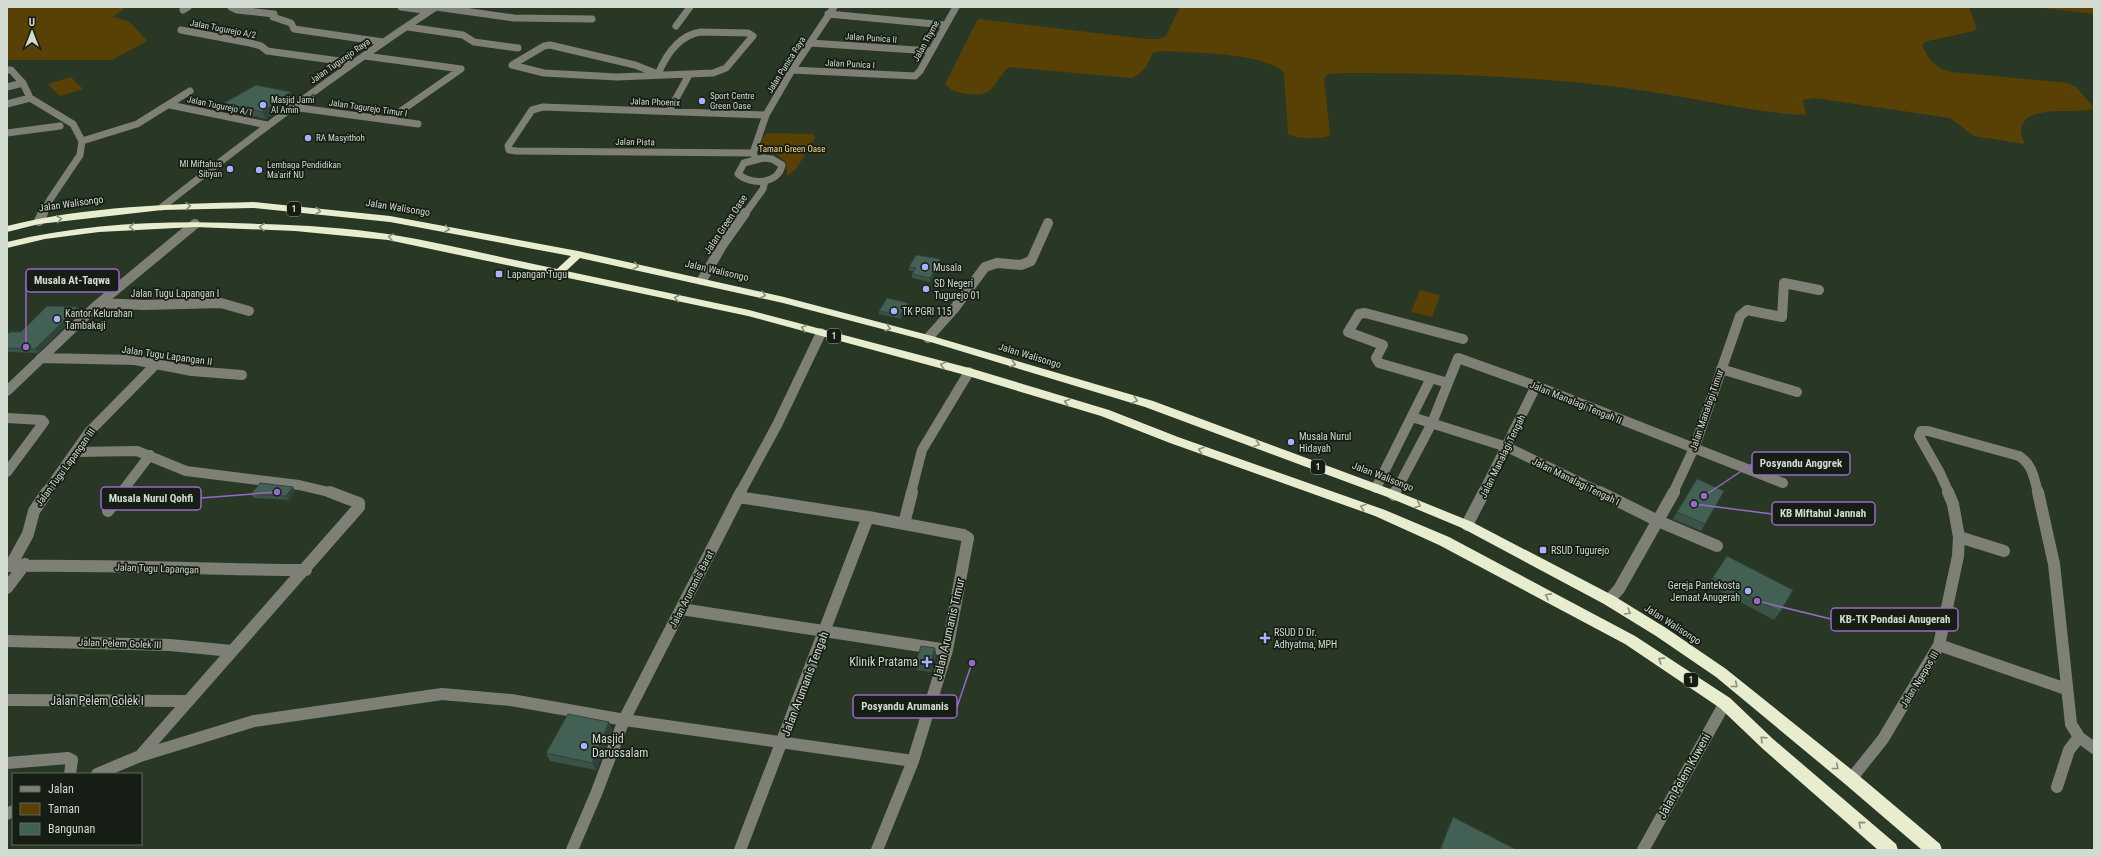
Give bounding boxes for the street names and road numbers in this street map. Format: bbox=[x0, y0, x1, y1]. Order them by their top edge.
street label: Jalan Tugurejo A/2 bbox=[189, 18, 257, 40]
street label: Jalan Thyme bbox=[911, 19, 941, 63]
street label: Jalan Punica II bbox=[845, 31, 897, 45]
street label: Jalan Punica Raya bbox=[765, 35, 807, 95]
street label: Jalan Tugurejo Raya bbox=[308, 36, 372, 86]
street label: Jalan Punica I bbox=[825, 58, 875, 70]
street label: Jalan Tugurejo A/1 bbox=[186, 94, 254, 118]
street label: Jalan Phoenix bbox=[630, 96, 680, 108]
street label: Jalan Tugurejo Timur I bbox=[328, 98, 408, 118]
street label: Jalan Pista bbox=[615, 137, 655, 147]
street label: Jalan Green Oase bbox=[701, 192, 750, 256]
street label: Jalan Walisongo bbox=[38, 194, 104, 213]
street label: Jalan Walisongo bbox=[365, 197, 431, 218]
road number: 1 bbox=[287, 202, 301, 216]
street label: Jalan Walisongo bbox=[684, 258, 750, 283]
street label: Jalan Tugu Lapangan I bbox=[131, 288, 219, 299]
road number: 1 bbox=[827, 329, 841, 343]
street label: Jalan Walisongo bbox=[997, 341, 1063, 370]
street label: Jalan Tugu Lapangan II bbox=[121, 344, 213, 367]
street label: Jalan Manalagi Timur bbox=[1687, 368, 1726, 452]
street label: Jalan Manalagi Tengah II bbox=[1528, 379, 1623, 426]
street label: Jalan Manalagi Tengah bbox=[1478, 413, 1527, 500]
street label: Jalan Tugu Lapangan III bbox=[33, 426, 97, 508]
street label: Jalan Manalagi Tengah I bbox=[1530, 455, 1621, 507]
road number: 1 bbox=[1311, 460, 1325, 474]
street label: Jalan Walisongo bbox=[1350, 460, 1415, 493]
street label: Jalan Arumanis Barat bbox=[667, 549, 716, 629]
street label: Jalan Tugu Lapangan bbox=[115, 562, 199, 575]
street label: Jalan Arumanis Timur bbox=[931, 577, 968, 681]
street label: Jalan Walisongo bbox=[1642, 602, 1703, 647]
street label: Jalan Arumanis Tengah bbox=[779, 630, 831, 738]
street label: Jalan Pelem Golek III bbox=[78, 637, 162, 650]
street label: Jalan Ngepos III bbox=[1898, 649, 1941, 710]
road number: 1 bbox=[1684, 673, 1698, 687]
street label: Jalan Pelem Golek I bbox=[50, 694, 144, 708]
street label: Jalan Pelem Kuweni bbox=[1655, 731, 1713, 821]

